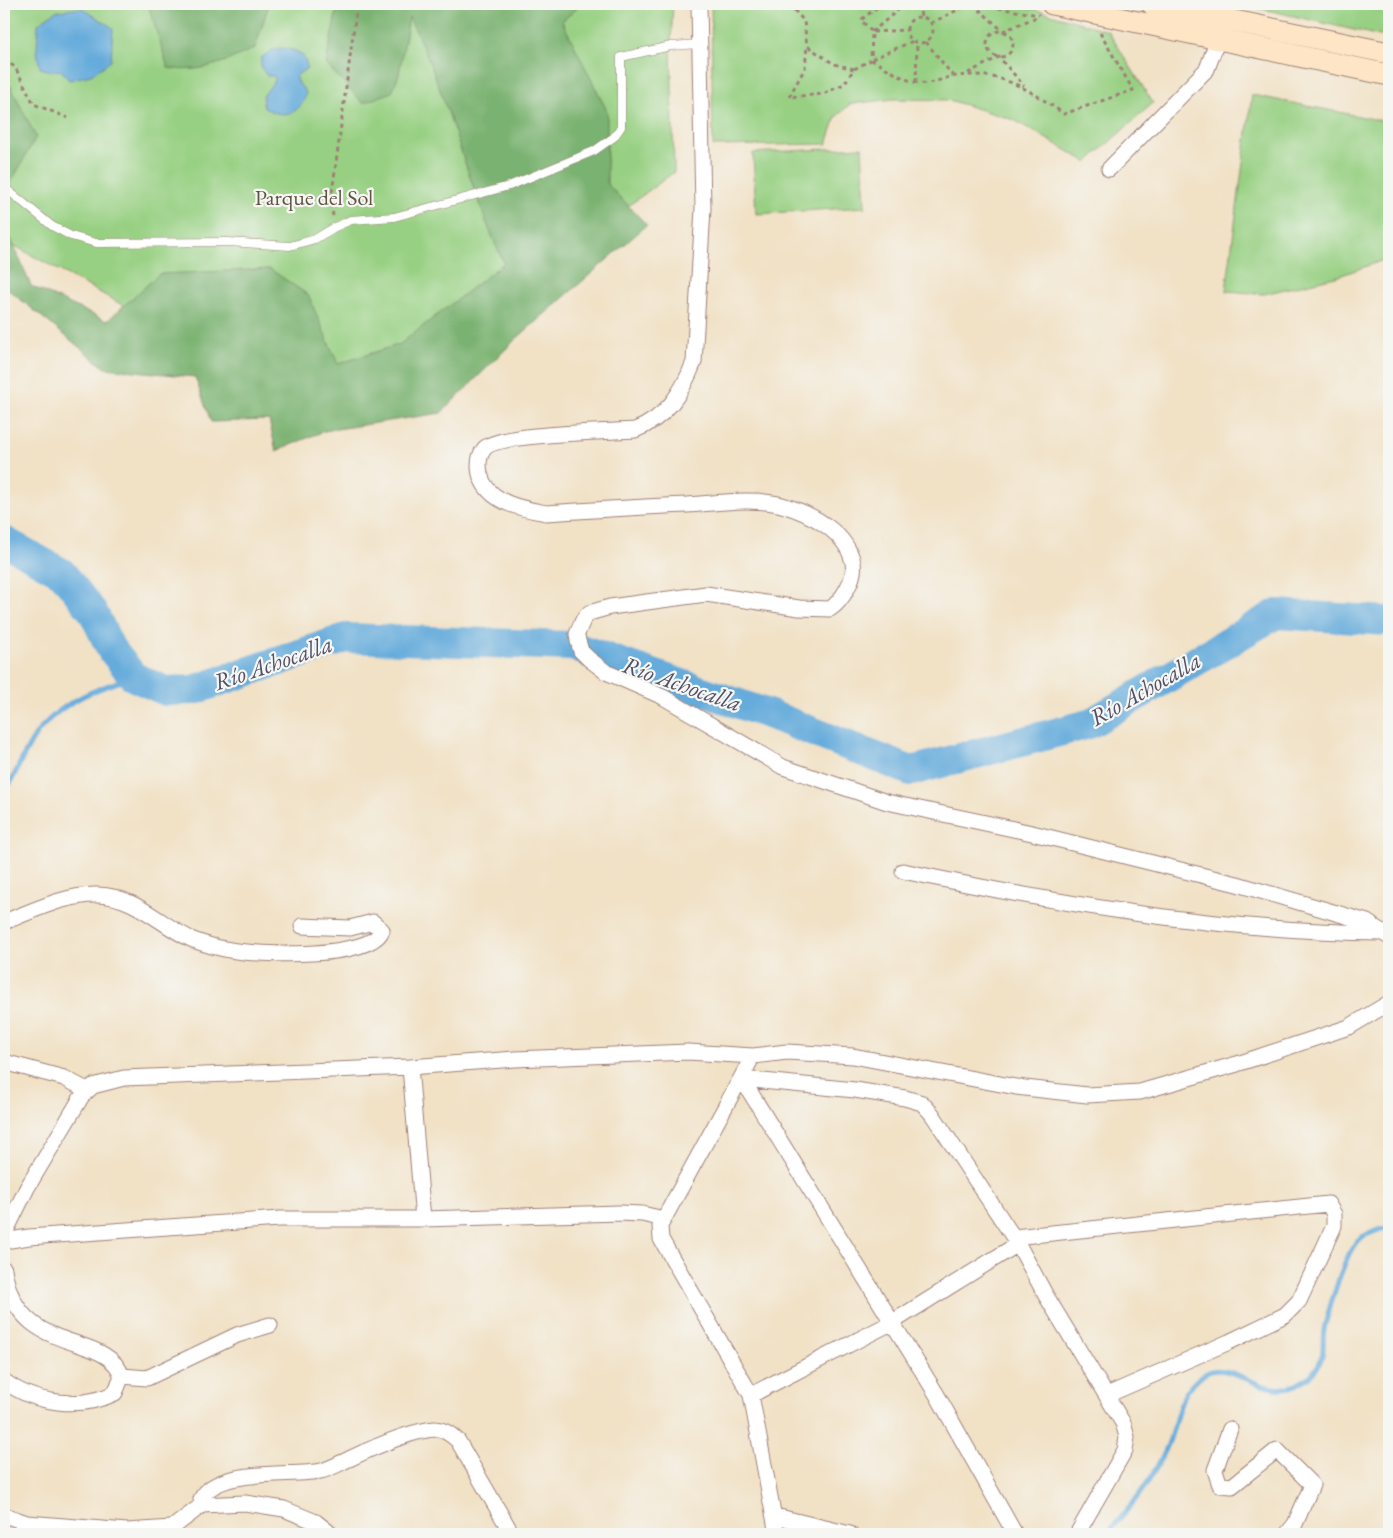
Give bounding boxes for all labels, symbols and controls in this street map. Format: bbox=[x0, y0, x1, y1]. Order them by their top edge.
park label: Parque del Sol bbox=[255, 183, 373, 212]
water label: Río Achocalla bbox=[209, 628, 336, 697]
water label: Río Achocalla bbox=[1083, 644, 1206, 733]
water label: Río Achocalla bbox=[619, 649, 746, 718]

